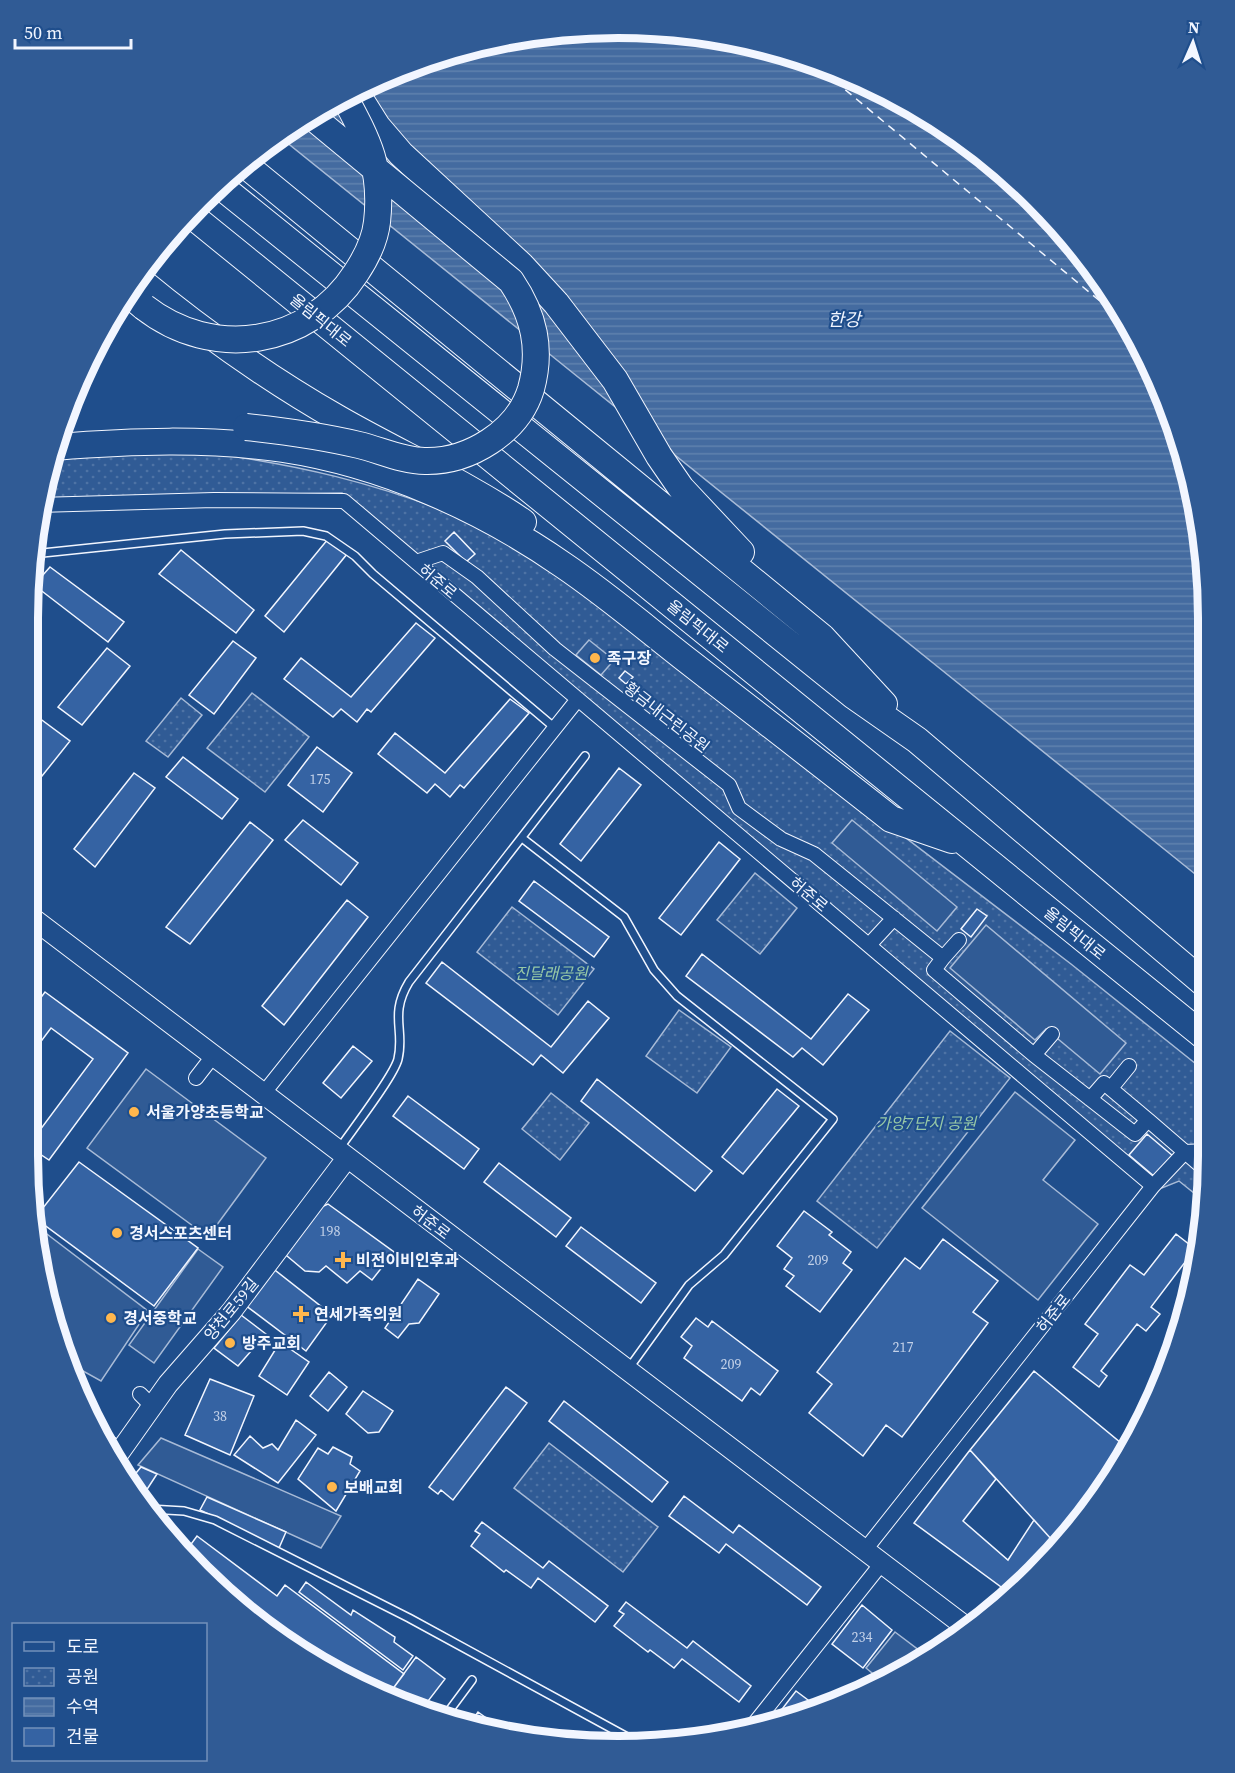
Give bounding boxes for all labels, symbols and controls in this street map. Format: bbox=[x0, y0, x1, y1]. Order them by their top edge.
scale bar bbox=[15, 12, 130, 50]
north arrow bbox=[1163, 12, 1223, 72]
text: N bbox=[1187, 16, 1201, 38]
text: 50 m bbox=[24, 20, 62, 45]
street label: 올림픽대로 bbox=[285, 288, 357, 352]
water label: 한강 bbox=[827, 307, 863, 332]
street label: 허준로 bbox=[414, 558, 462, 604]
street label: 올림픽대로 bbox=[662, 594, 734, 658]
place label: 족구장 bbox=[607, 647, 651, 669]
marker: 족구장 bbox=[588, 651, 602, 665]
street label: 황금내근린공원 bbox=[620, 677, 714, 757]
house number: 175 bbox=[310, 769, 331, 789]
street label: 허준로 bbox=[785, 871, 833, 917]
street label: 올림픽대로 bbox=[1039, 901, 1111, 965]
park label: 진달래공원 bbox=[514, 962, 589, 984]
place label: 서울가양초등학교 bbox=[146, 1101, 264, 1123]
marker: 서울가양초등학교 bbox=[127, 1105, 141, 1119]
park label: 가양7단지 공원 bbox=[876, 1112, 977, 1134]
street label: 허준로 bbox=[407, 1200, 455, 1244]
house number: 198 bbox=[320, 1221, 341, 1241]
place label: 경서스포츠센터 bbox=[129, 1222, 232, 1244]
marker: 경서스포츠센터 bbox=[110, 1226, 124, 1240]
place label: 비전이비인후과 bbox=[356, 1249, 459, 1271]
house number: 209 bbox=[808, 1250, 829, 1270]
marker: 비전이비인후과 bbox=[334, 1251, 352, 1269]
street label: 양천로59길 bbox=[199, 1273, 263, 1345]
street label: 허준로 bbox=[1031, 1289, 1075, 1337]
place label: 연세가족의원 bbox=[314, 1303, 402, 1325]
marker: 연세가족의원 bbox=[292, 1305, 310, 1323]
place label: 경서중학교 bbox=[123, 1307, 197, 1329]
marker: 경서중학교 bbox=[104, 1311, 118, 1325]
place label: 방주교회 bbox=[242, 1332, 301, 1354]
marker: 방주교회 bbox=[223, 1336, 237, 1350]
house number: 217 bbox=[893, 1337, 914, 1357]
house number: 209 bbox=[721, 1354, 742, 1374]
house number: 38 bbox=[213, 1406, 227, 1426]
place label: 보배교회 bbox=[344, 1476, 403, 1498]
marker: 보배교회 bbox=[325, 1480, 339, 1494]
legend bbox=[12, 1623, 207, 1761]
house number: 234 bbox=[852, 1627, 873, 1647]
text: 도로 bbox=[66, 1634, 99, 1659]
text: 공원 bbox=[66, 1664, 99, 1689]
text: 수역 bbox=[66, 1694, 99, 1719]
text: 건물 bbox=[66, 1724, 99, 1749]

